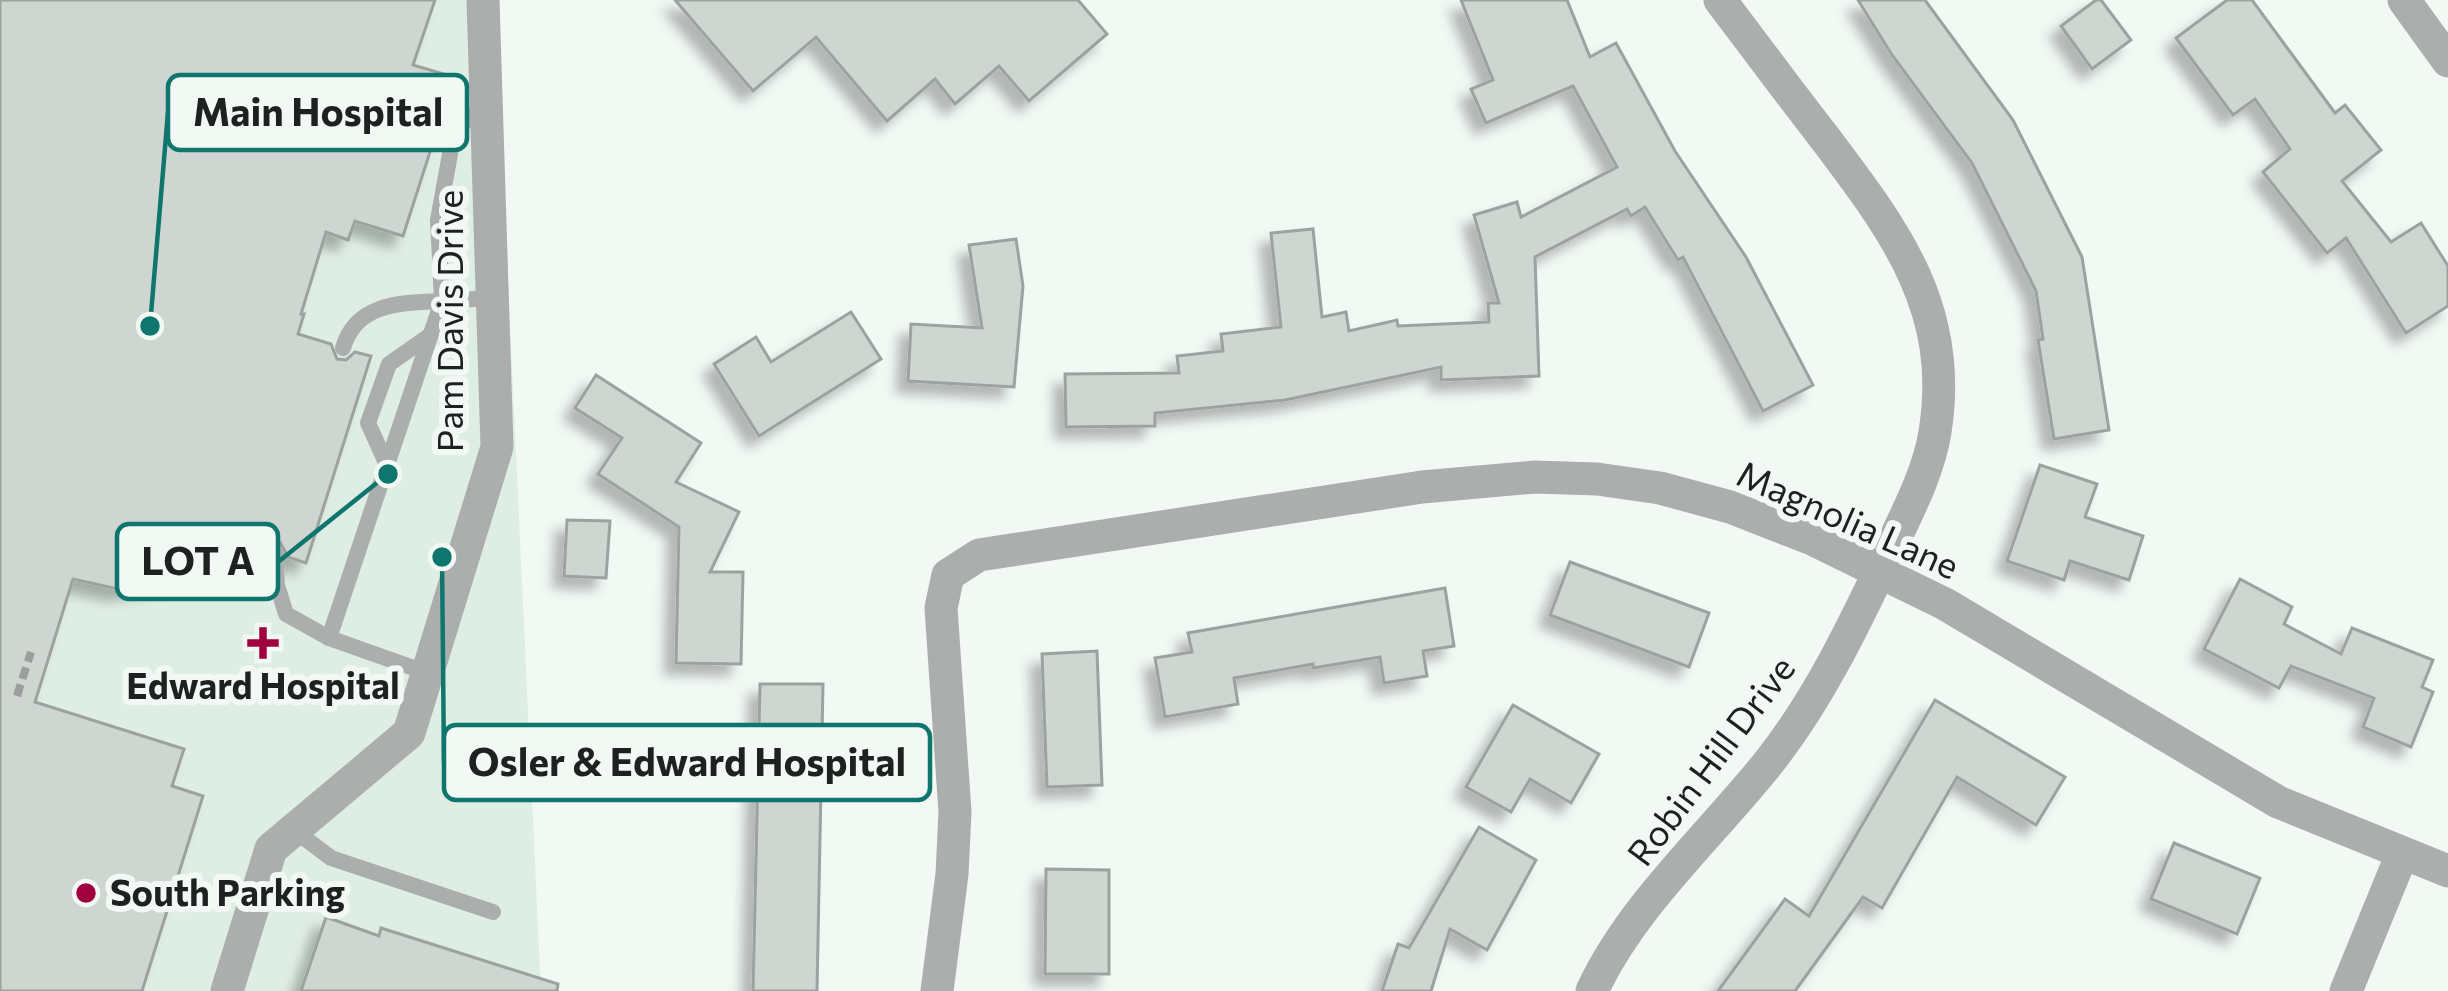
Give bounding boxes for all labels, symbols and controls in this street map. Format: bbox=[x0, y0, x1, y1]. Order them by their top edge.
callout: Main Hospital bbox=[168, 75, 467, 150]
text: Main Hospital bbox=[193, 86, 443, 134]
street label: Pam Davis Drive bbox=[426, 190, 470, 452]
street label: Magnolia Lane bbox=[1731, 450, 1966, 587]
callout: LOT A bbox=[117, 524, 278, 599]
text: LOT A bbox=[141, 535, 255, 583]
marker: Edward Hospital bbox=[247, 627, 279, 659]
street label: Robin Hill Drive bbox=[1616, 646, 1802, 873]
place label: Edward Hospital bbox=[126, 662, 400, 706]
callout: Osler & Edward Hospital bbox=[444, 725, 930, 800]
text: Osler & Edward Hospital bbox=[468, 736, 906, 784]
place label: South Parking bbox=[110, 869, 345, 913]
marker: South Parking bbox=[73, 880, 99, 906]

